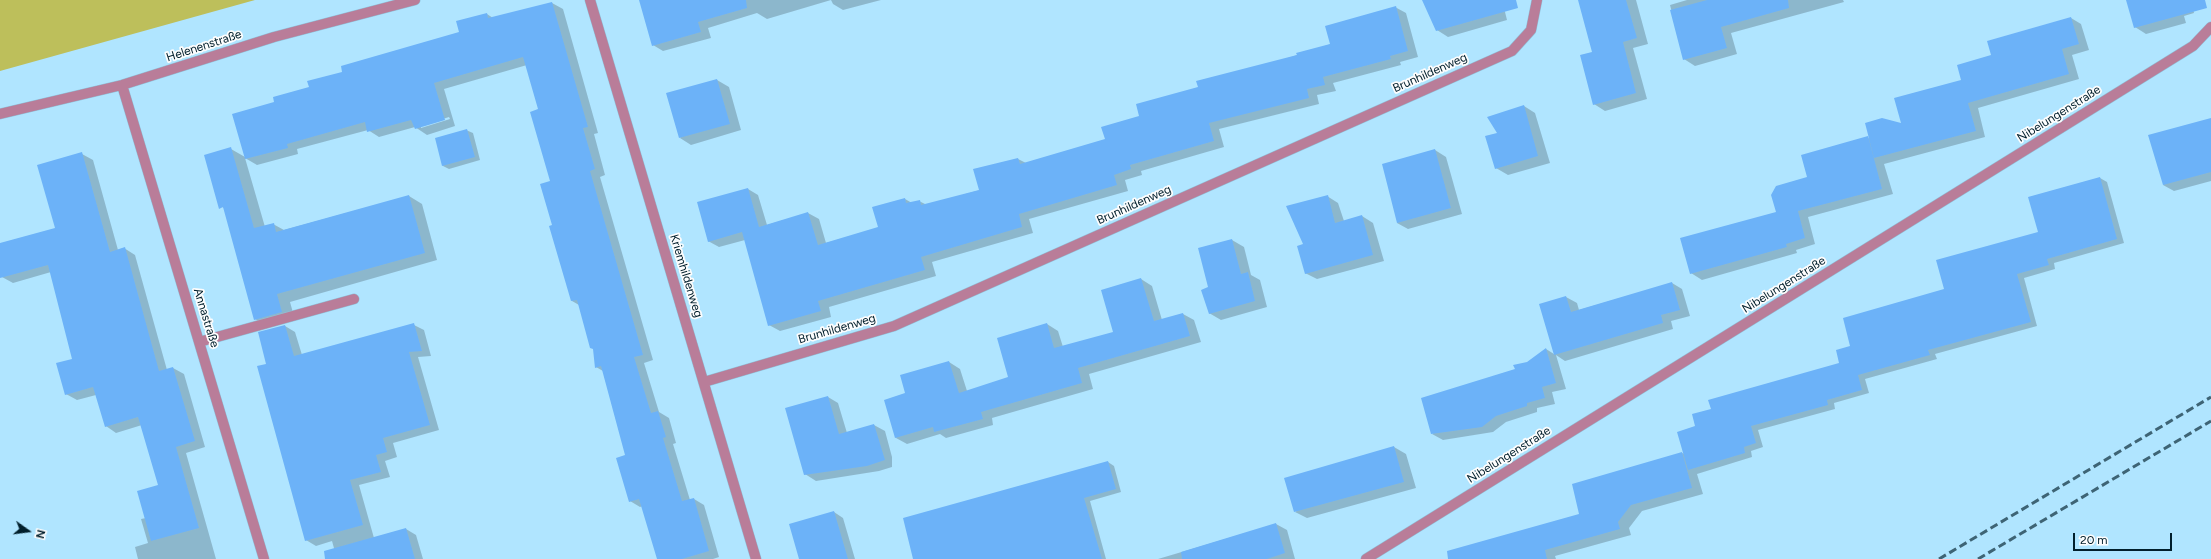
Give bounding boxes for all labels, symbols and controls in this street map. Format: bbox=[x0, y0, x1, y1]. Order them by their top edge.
street label: Helenenstraße bbox=[165, 27, 243, 65]
street label: Brunhildenweg bbox=[1391, 50, 1469, 96]
street label: Nibelungenstraße bbox=[2015, 83, 2103, 145]
street label: Brunhildenweg bbox=[1095, 182, 1173, 228]
street label: Kriemhildenweg bbox=[667, 233, 705, 319]
street label: Nibelungenstraße bbox=[1740, 254, 1828, 316]
street label: Annastraße bbox=[190, 287, 222, 349]
street label: Brunhildenweg bbox=[797, 311, 877, 347]
street label: Nibelungenstraße bbox=[1465, 424, 1553, 486]
north arrow bbox=[8, 511, 48, 551]
scale bar bbox=[2075, 525, 2174, 551]
text: N bbox=[33, 528, 47, 540]
text: 20 m bbox=[2080, 533, 2108, 547]

